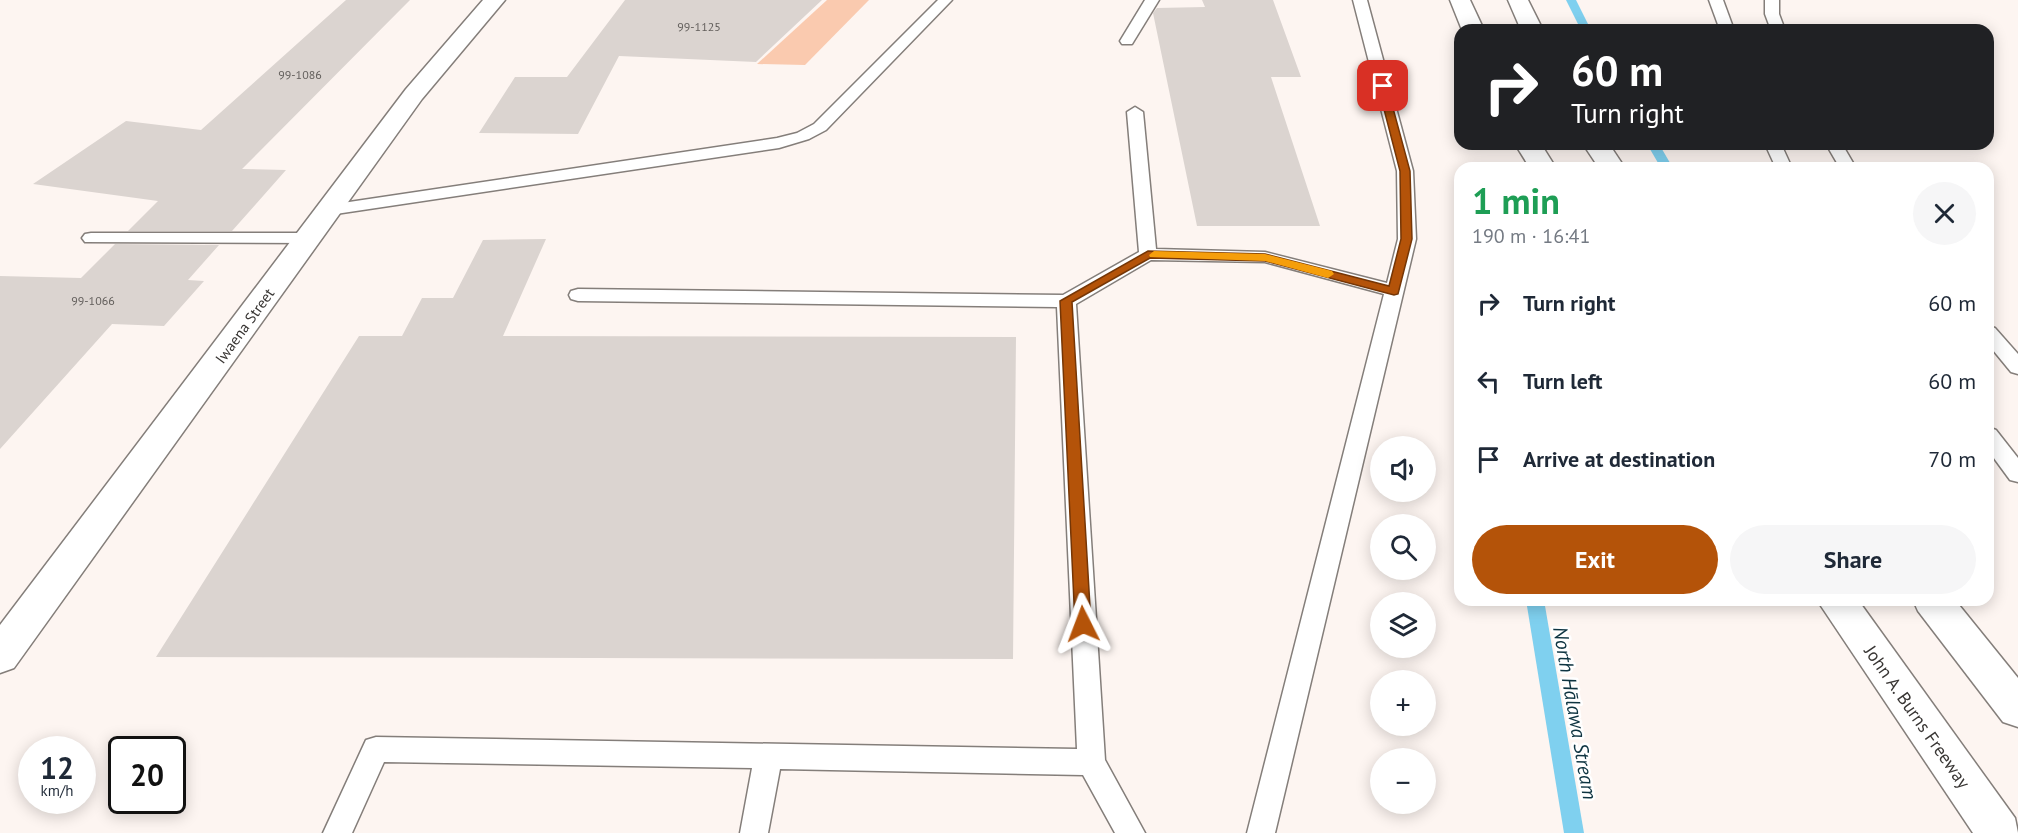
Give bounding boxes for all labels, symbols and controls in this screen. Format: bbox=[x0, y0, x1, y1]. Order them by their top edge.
house number: 99-1125 bbox=[677, 19, 721, 34]
text: 60 m bbox=[1571, 43, 1663, 98]
icon: right bbox=[1472, 48, 1550, 126]
pin bbox=[1357, 60, 1408, 111]
house number: 99-1086 bbox=[278, 67, 322, 82]
icon: arrive bbox=[1366, 69, 1399, 102]
text: Turn right bbox=[1571, 96, 1684, 130]
text: 1 min bbox=[1472, 177, 1560, 224]
button: close bbox=[1913, 182, 1976, 245]
text: 190 m · 16:41 bbox=[1472, 223, 1590, 249]
street label: Iwaena Street bbox=[211, 284, 278, 367]
icon: right bbox=[1472, 287, 1505, 320]
text: Turn right bbox=[1523, 289, 1615, 317]
text: 60 m bbox=[1928, 289, 1976, 317]
house number: 99-1066 bbox=[71, 293, 115, 308]
icon: left bbox=[1472, 365, 1505, 398]
text: Turn left bbox=[1523, 367, 1603, 395]
text: 60 m bbox=[1928, 367, 1976, 395]
map controls bbox=[1370, 436, 1436, 814]
button: sound bbox=[1370, 436, 1436, 502]
icon: arrive bbox=[1472, 443, 1505, 476]
text: Arrive at destination bbox=[1523, 445, 1715, 473]
text: 70 m bbox=[1928, 445, 1976, 473]
button: search bbox=[1370, 514, 1436, 580]
button: Exit bbox=[1472, 525, 1718, 594]
button: Share bbox=[1730, 525, 1976, 594]
position arrow bbox=[1051, 592, 1115, 656]
button: layers bbox=[1370, 592, 1436, 658]
water label: North Hālawa Stream bbox=[1547, 625, 1603, 801]
street label: John A. Burns Freeway bbox=[1859, 640, 1976, 793]
button: + bbox=[1370, 670, 1436, 736]
speed limit sign: 20 bbox=[108, 736, 186, 814]
text: 12 bbox=[40, 748, 74, 787]
button: − bbox=[1370, 748, 1436, 814]
text: km/h bbox=[41, 781, 73, 800]

